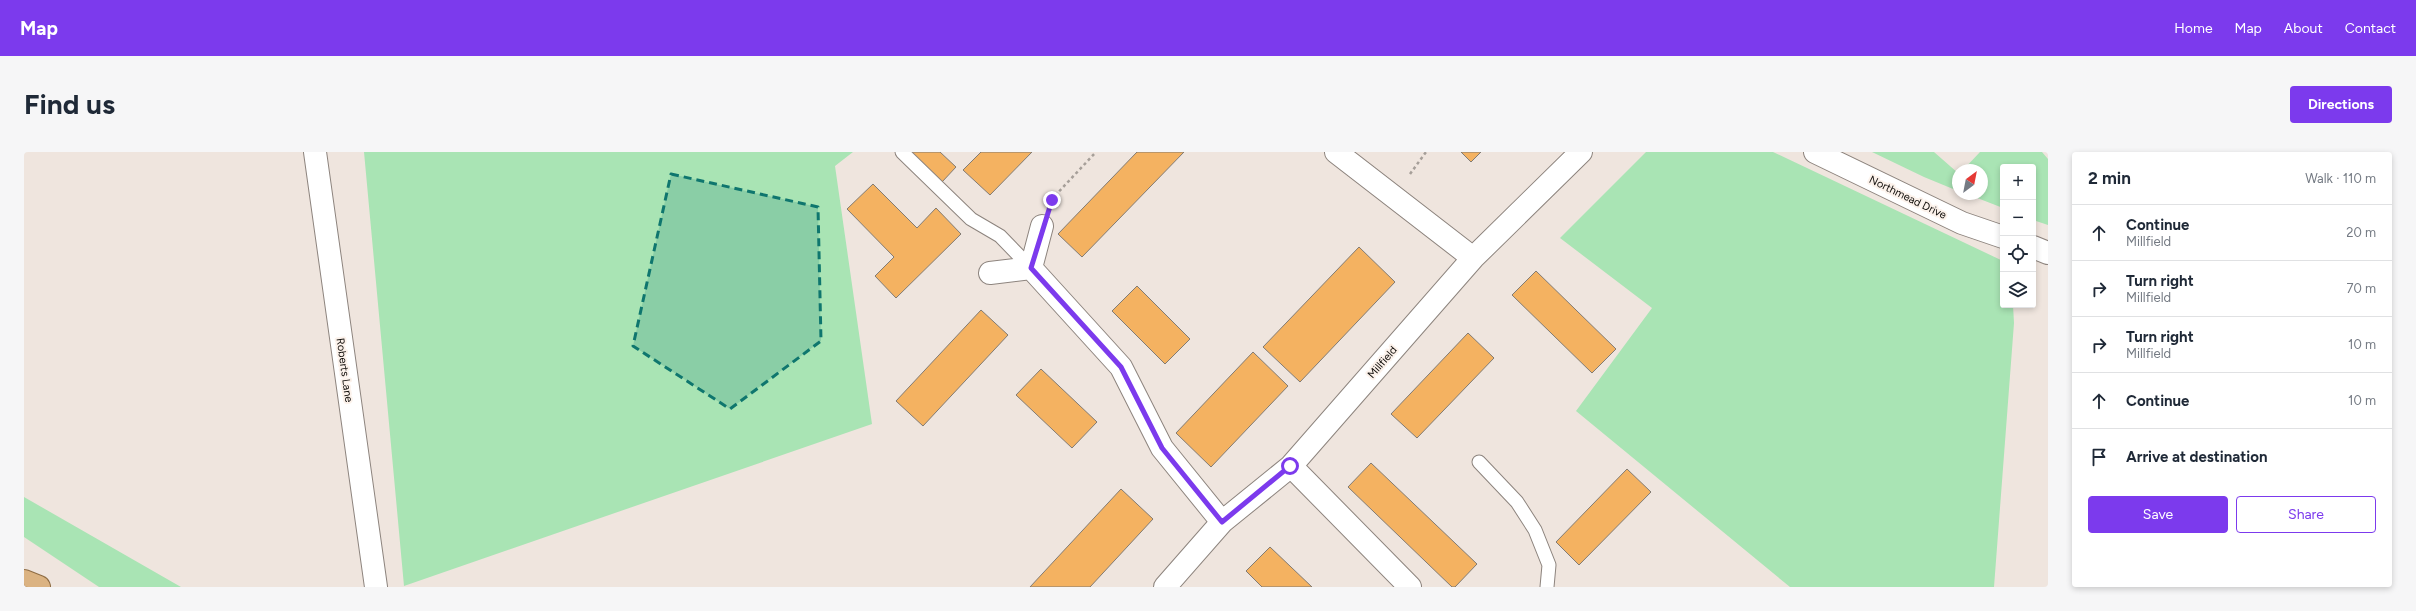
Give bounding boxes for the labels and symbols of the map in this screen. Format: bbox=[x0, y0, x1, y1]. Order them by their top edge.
north arrow bbox=[1952, 164, 1988, 200]
street label: Northmead Drive bbox=[1867, 173, 1949, 222]
route end bbox=[1043, 191, 1061, 209]
street label: Roberts Lane bbox=[334, 337, 355, 403]
street label: Millfield bbox=[1365, 344, 1400, 381]
route start bbox=[1281, 457, 1299, 475]

